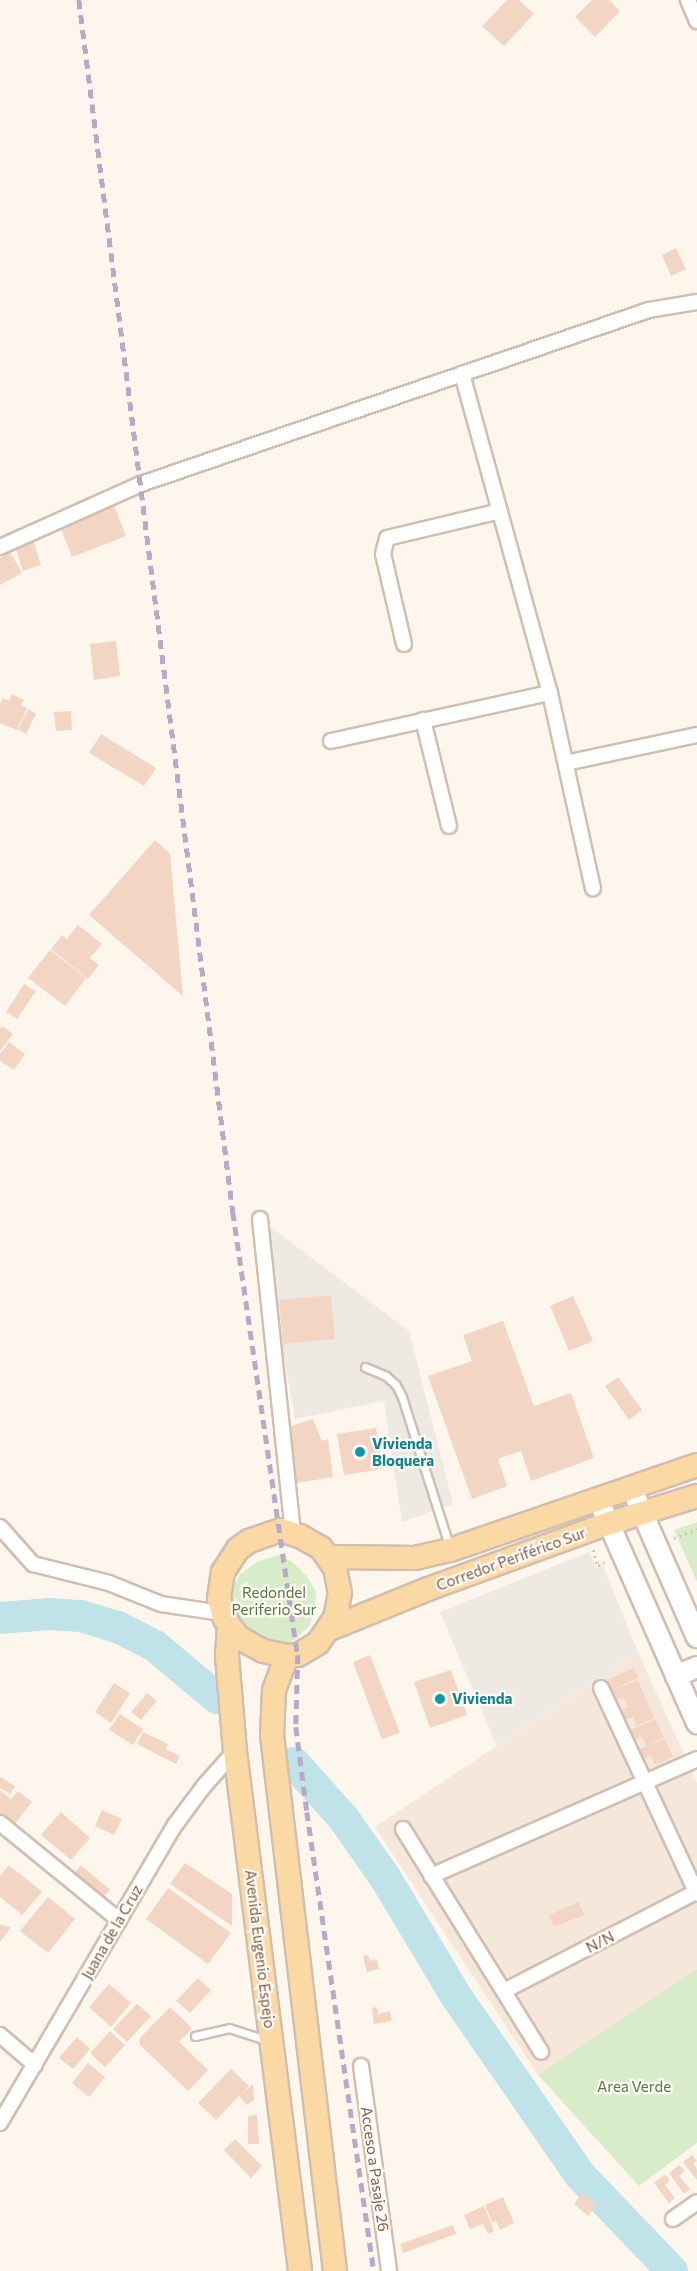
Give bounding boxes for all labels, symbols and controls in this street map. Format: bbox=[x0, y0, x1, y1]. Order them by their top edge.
place label: Vivienda Bloquera bbox=[372, 1434, 434, 1469]
marker: Vivienda Bloquera bbox=[353, 1445, 367, 1459]
street label: Corredor Periférico Sur bbox=[434, 1524, 588, 1594]
park label: Redondel Periferio Sur bbox=[231, 1583, 317, 1618]
place label: Vivienda bbox=[452, 1690, 512, 1708]
marker: Vivienda bbox=[433, 1692, 447, 1706]
street label: Avenida Eugenio Espejo bbox=[241, 1869, 279, 2029]
street label: Juana de la Cruz bbox=[78, 1882, 146, 1982]
street label: N/N bbox=[583, 1927, 617, 1957]
park label: Area Verde bbox=[597, 2078, 671, 2096]
street label: Acceso a Pasaje 26 bbox=[357, 2105, 393, 2233]

